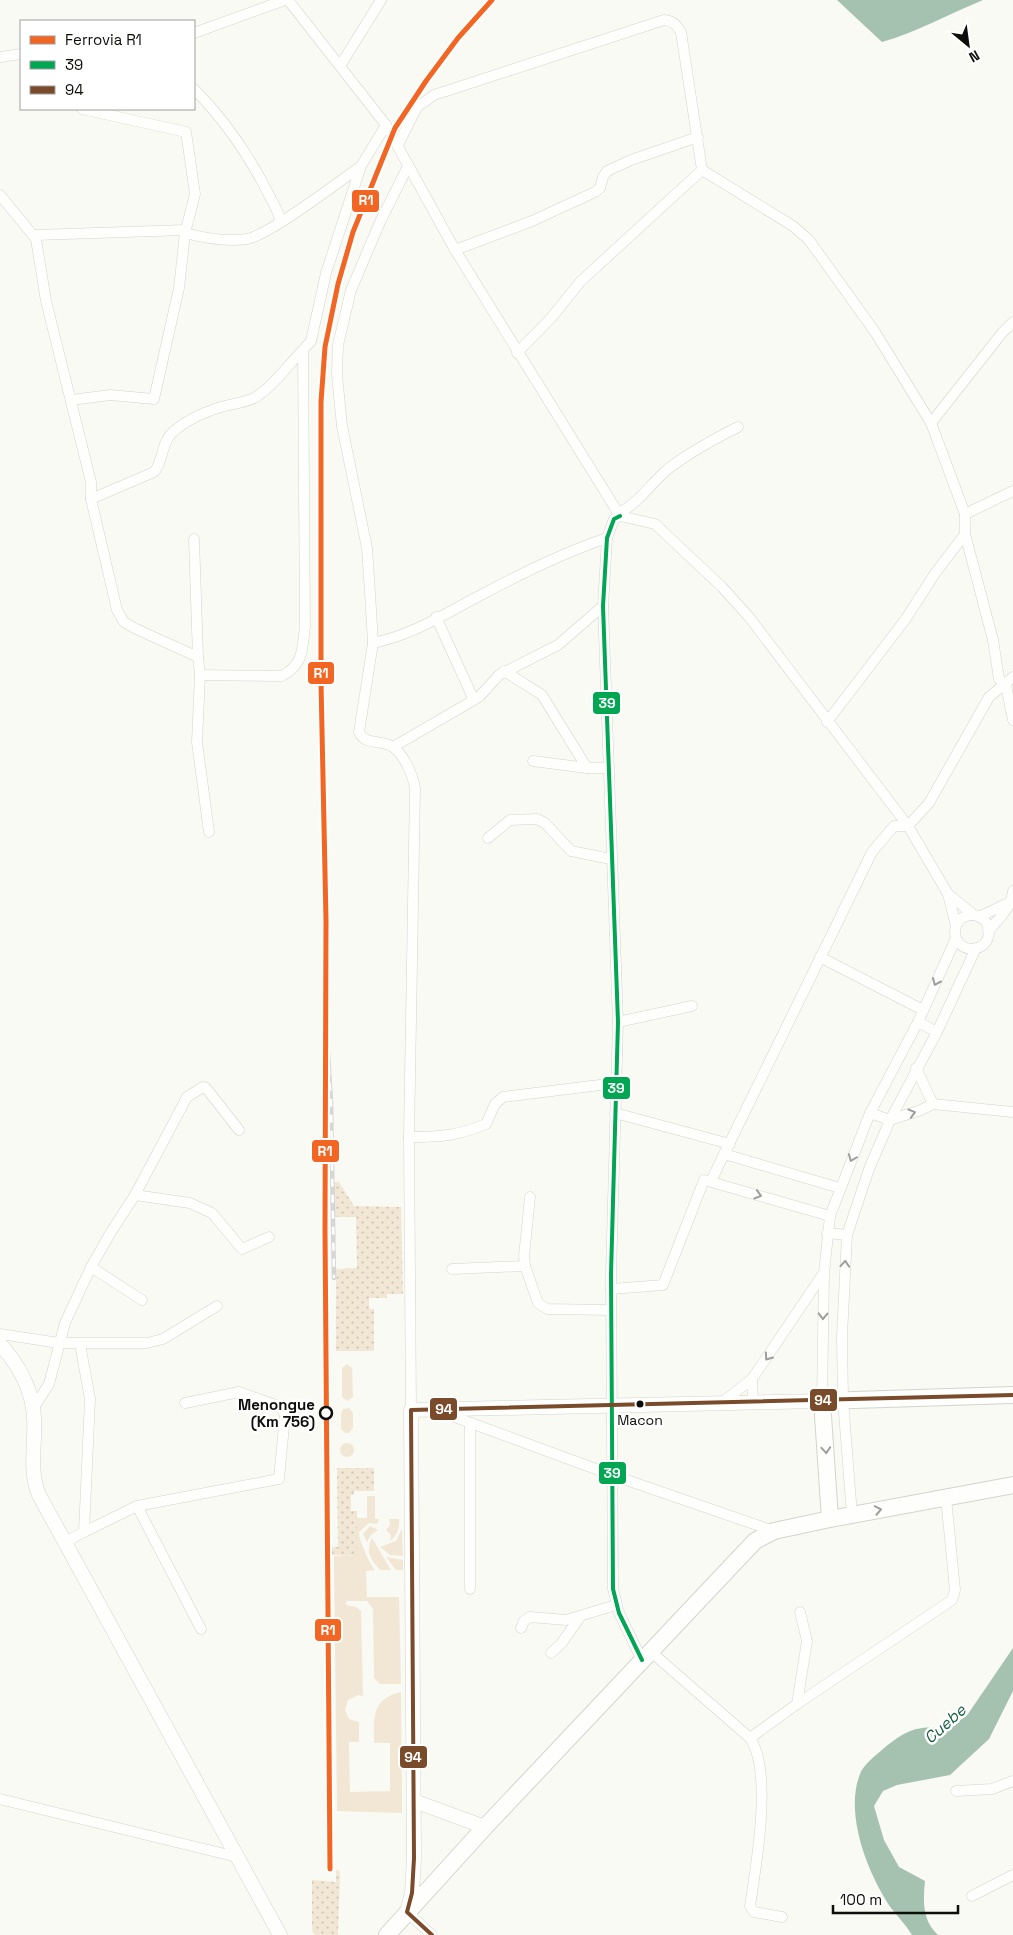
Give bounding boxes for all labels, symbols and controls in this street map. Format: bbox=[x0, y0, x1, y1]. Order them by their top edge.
legend bbox=[20, 20, 195, 110]
north arrow bbox=[943, 20, 993, 70]
text: Ferrovia R1 bbox=[65, 30, 142, 49]
text: N bbox=[966, 46, 983, 67]
text: 39 bbox=[65, 55, 83, 74]
text: 94 bbox=[65, 80, 84, 99]
line badge: R1 bbox=[351, 189, 380, 213]
text: R1 bbox=[358, 191, 374, 209]
line badge: R1 bbox=[307, 661, 335, 685]
text: R1 bbox=[313, 664, 329, 682]
line badge: 39 bbox=[592, 691, 621, 715]
text: 39 bbox=[598, 694, 616, 712]
one-way arrow bbox=[932, 977, 942, 986]
line badge: 39 bbox=[602, 1076, 631, 1100]
text: 39 bbox=[607, 1079, 625, 1097]
one-way arrow bbox=[907, 1108, 915, 1118]
line badge: R1 bbox=[311, 1139, 340, 1163]
text: R1 bbox=[317, 1142, 333, 1160]
one-way arrow bbox=[848, 1153, 859, 1162]
one-way arrow bbox=[753, 1189, 761, 1199]
one-way arrow bbox=[840, 1260, 851, 1268]
one-way arrow bbox=[818, 1312, 828, 1320]
one-way arrow bbox=[765, 1351, 774, 1361]
line badge: 94 bbox=[809, 1388, 838, 1412]
text: 94 bbox=[814, 1391, 832, 1409]
place label: Menongue (Km 756) bbox=[238, 1395, 315, 1431]
line badge: 94 bbox=[429, 1397, 458, 1421]
marker: Macon bbox=[635, 1399, 645, 1409]
text: 94 bbox=[435, 1400, 453, 1418]
marker: Menongue (Km 756) bbox=[319, 1406, 333, 1420]
place label: Macon bbox=[617, 1411, 663, 1429]
one-way arrow bbox=[820, 1446, 831, 1454]
line badge: 39 bbox=[598, 1461, 627, 1485]
text: 39 bbox=[603, 1464, 621, 1482]
one-way arrow bbox=[874, 1506, 883, 1516]
line badge: R1 bbox=[314, 1618, 342, 1642]
text: R1 bbox=[320, 1621, 336, 1639]
water label: Cuebe bbox=[920, 1699, 971, 1748]
line badge: 94 bbox=[399, 1745, 428, 1769]
text: 94 bbox=[404, 1748, 422, 1766]
scale bar bbox=[833, 1882, 958, 1914]
text: 100 m bbox=[840, 1890, 882, 1909]

